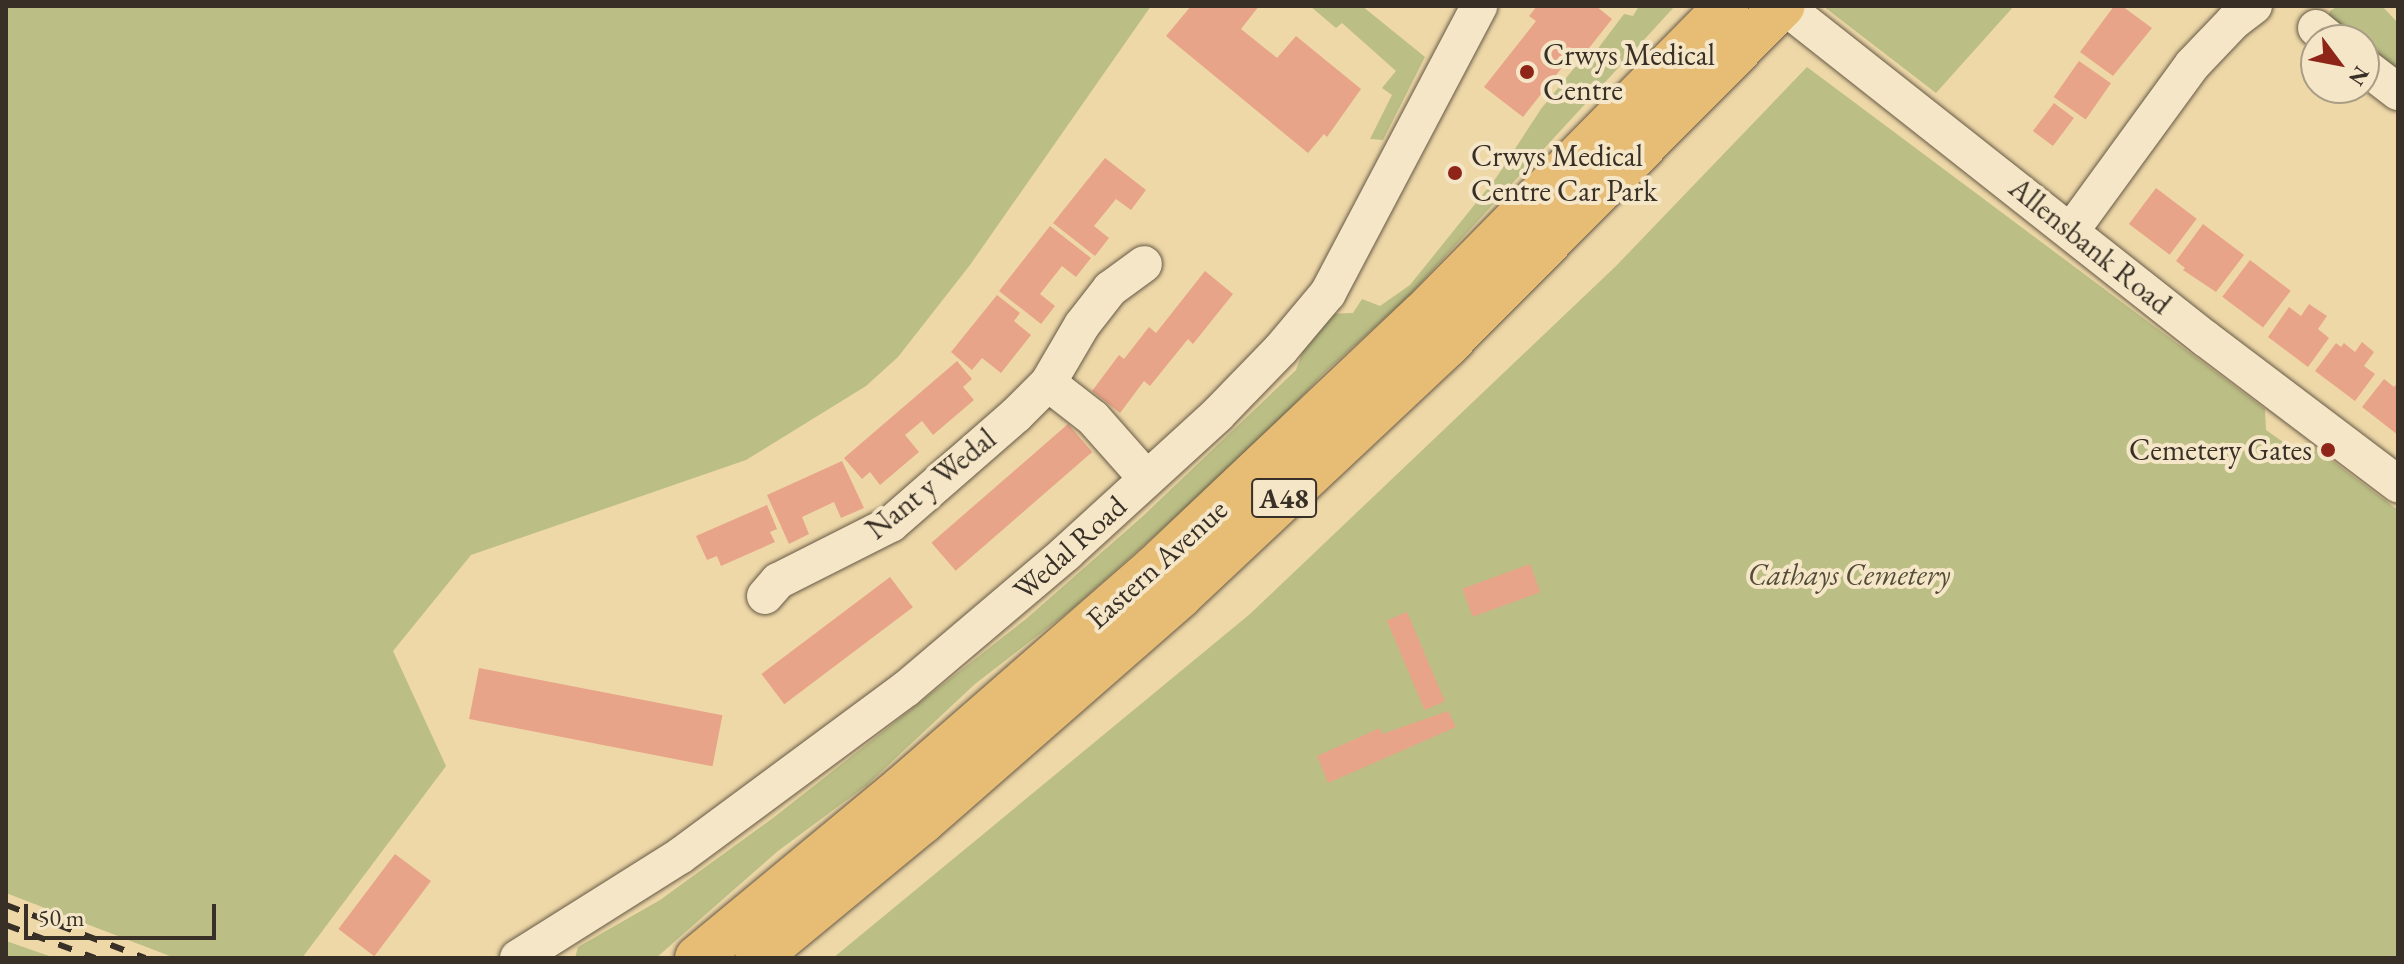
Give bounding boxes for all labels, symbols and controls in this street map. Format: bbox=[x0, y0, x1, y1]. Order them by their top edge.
north arrow bbox=[2300, 24, 2380, 104]
place label: Crwys Medical Centre bbox=[1543, 37, 1715, 108]
text: N bbox=[2342, 61, 2376, 91]
marker: Crwys Medical Centre bbox=[1518, 63, 1536, 81]
place label: Crwys Medical Centre Car Park bbox=[1471, 138, 1657, 208]
marker: Crwys Medical Centre Car Park bbox=[1446, 164, 1464, 182]
street label: Allensbank Road bbox=[2002, 170, 2178, 322]
street label: Nant y Wedal bbox=[859, 421, 1003, 547]
place label: Cemetery Gates bbox=[2129, 432, 2312, 468]
marker: Cemetery Gates bbox=[2319, 441, 2337, 459]
road number: A48 bbox=[1250, 474, 1318, 522]
street label: Wedal Road bbox=[1006, 488, 1134, 608]
street label: Eastern Avenue bbox=[1079, 491, 1235, 637]
park label: Cathays Cemetery bbox=[1748, 557, 1950, 593]
scale bar bbox=[28, 888, 220, 938]
text: 50 m bbox=[38, 902, 85, 933]

